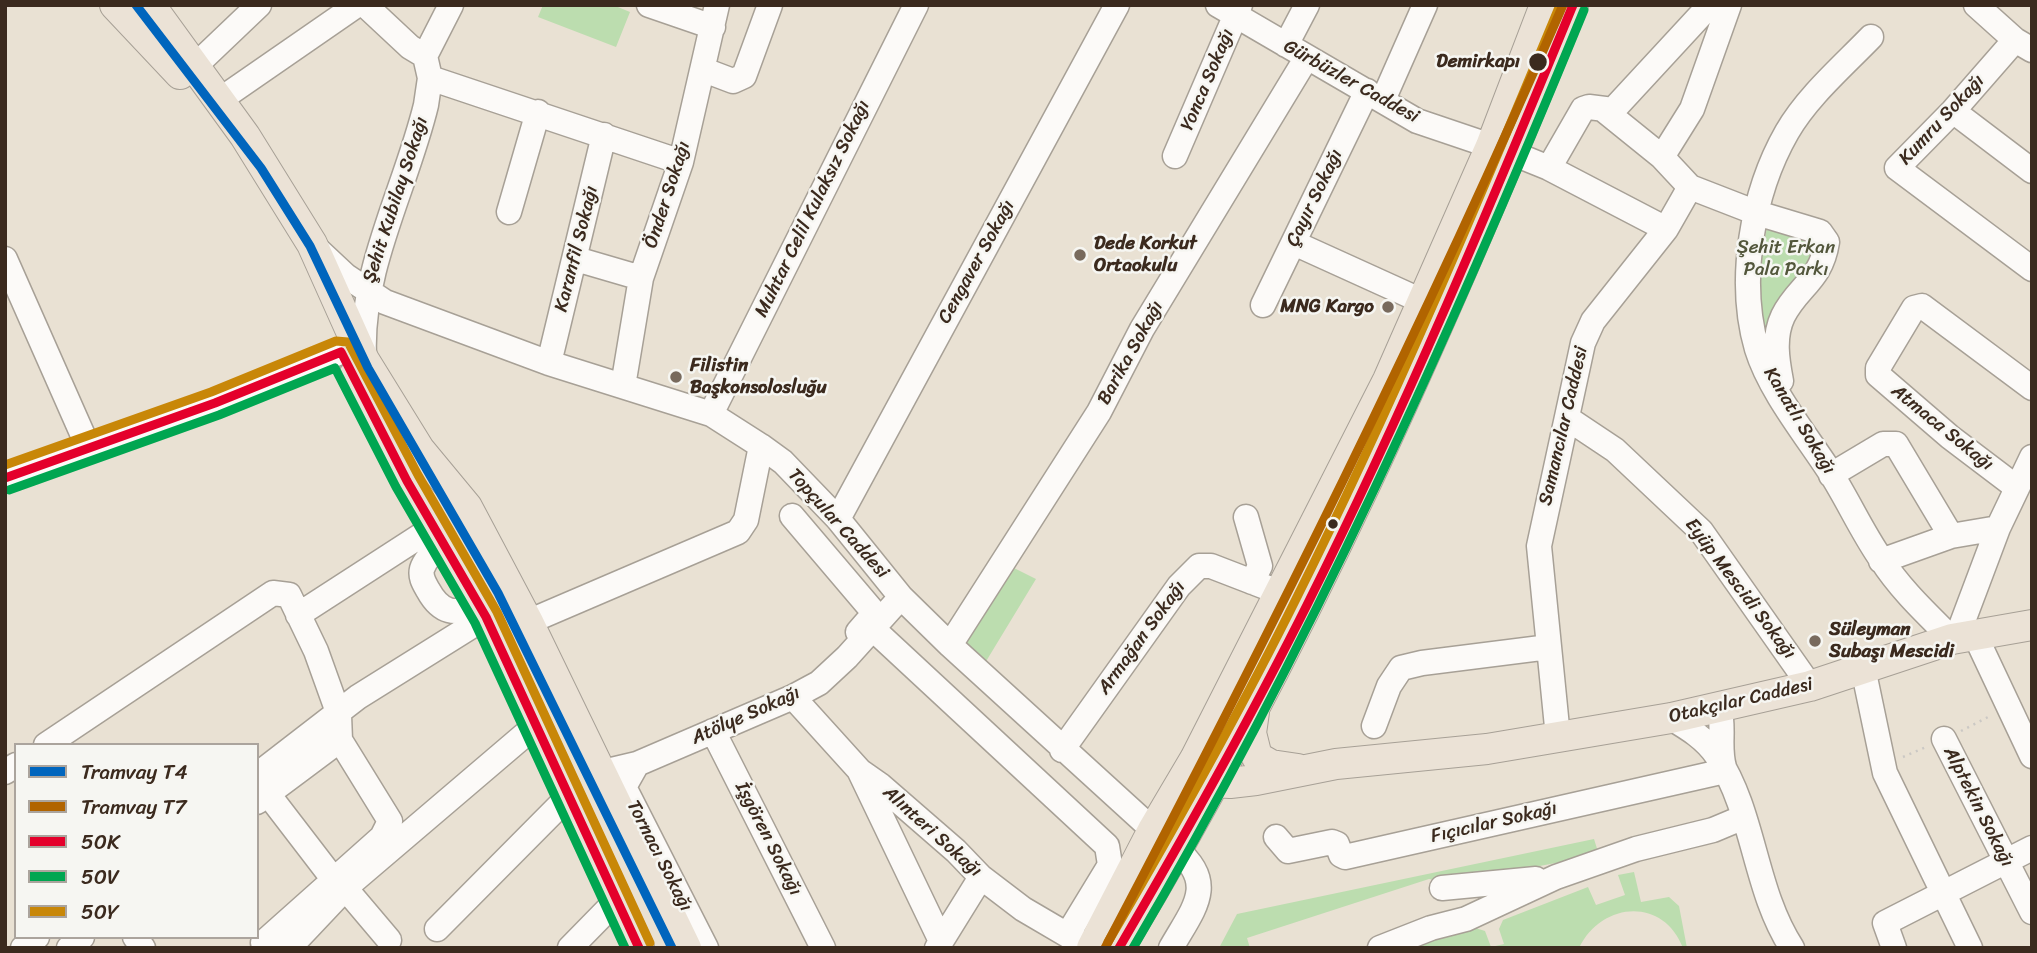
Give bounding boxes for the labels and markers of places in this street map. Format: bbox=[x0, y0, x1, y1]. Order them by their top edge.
place label: Demirkapı bbox=[1436, 51, 1520, 73]
marker: Demirkapı bbox=[1527, 51, 1549, 73]
place label: Dede Korkut Ortaokulu bbox=[1094, 233, 1197, 277]
marker: Dede Korkut Ortaokulu bbox=[1072, 247, 1088, 263]
place label: MNG Kargo bbox=[1280, 296, 1374, 318]
marker: MNG Kargo bbox=[1380, 299, 1396, 315]
place label: Filistin Başkonsolosluğu bbox=[690, 355, 827, 399]
marker: Filistin Başkonsolosluğu bbox=[668, 369, 684, 385]
unlabelled marker bbox=[1326, 517, 1340, 531]
place label: Süleyman Subaşı Mescidi bbox=[1829, 619, 1954, 663]
marker: Süleyman Subaşı Mescidi bbox=[1807, 633, 1823, 649]

